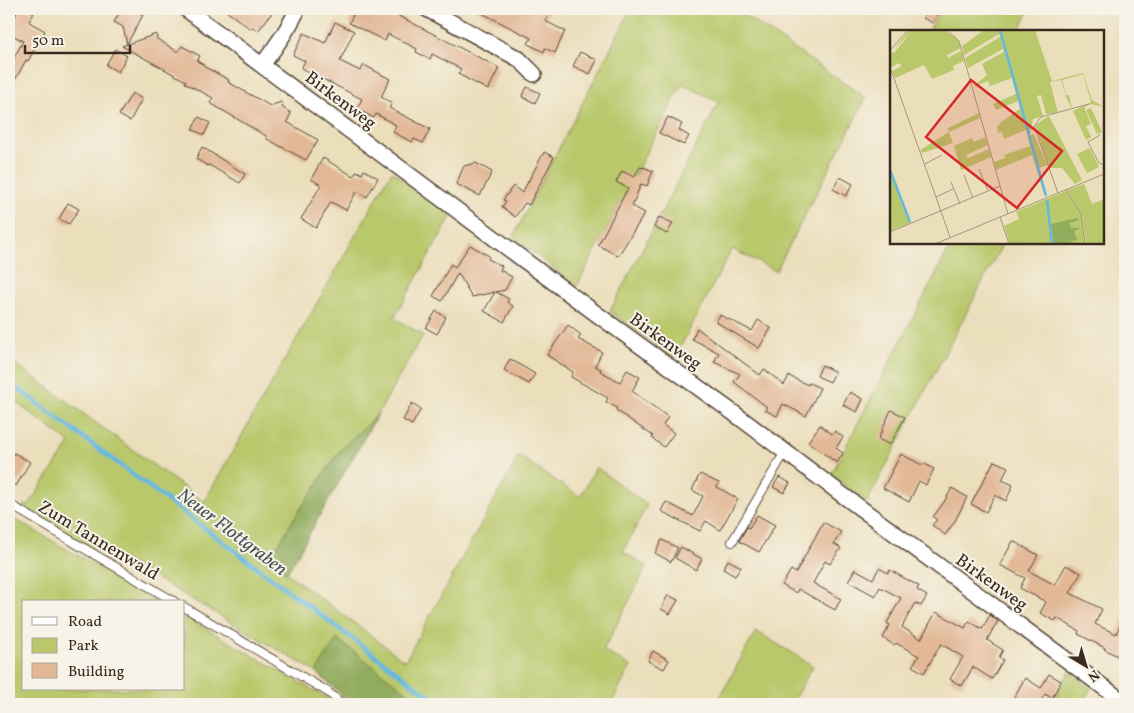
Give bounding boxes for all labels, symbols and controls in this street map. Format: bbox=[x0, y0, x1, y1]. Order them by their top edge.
scale bar bbox=[25, 22, 130, 54]
inset map bbox=[890, 30, 1104, 244]
text: 50 m bbox=[32, 31, 64, 52]
street label: Birkenweg bbox=[299, 66, 381, 136]
street label: Birkenweg bbox=[624, 307, 706, 377]
water label: Neuer Flottgraben bbox=[171, 483, 292, 583]
street label: Zum Tannenwald bbox=[33, 495, 164, 587]
street label: Birkenweg bbox=[950, 548, 1032, 618]
legend bbox=[22, 600, 185, 690]
text: Road bbox=[68, 612, 102, 633]
text: Park bbox=[68, 636, 99, 657]
north arrow bbox=[1062, 640, 1112, 690]
text: Building bbox=[68, 662, 125, 683]
text: N bbox=[1083, 664, 1103, 686]

